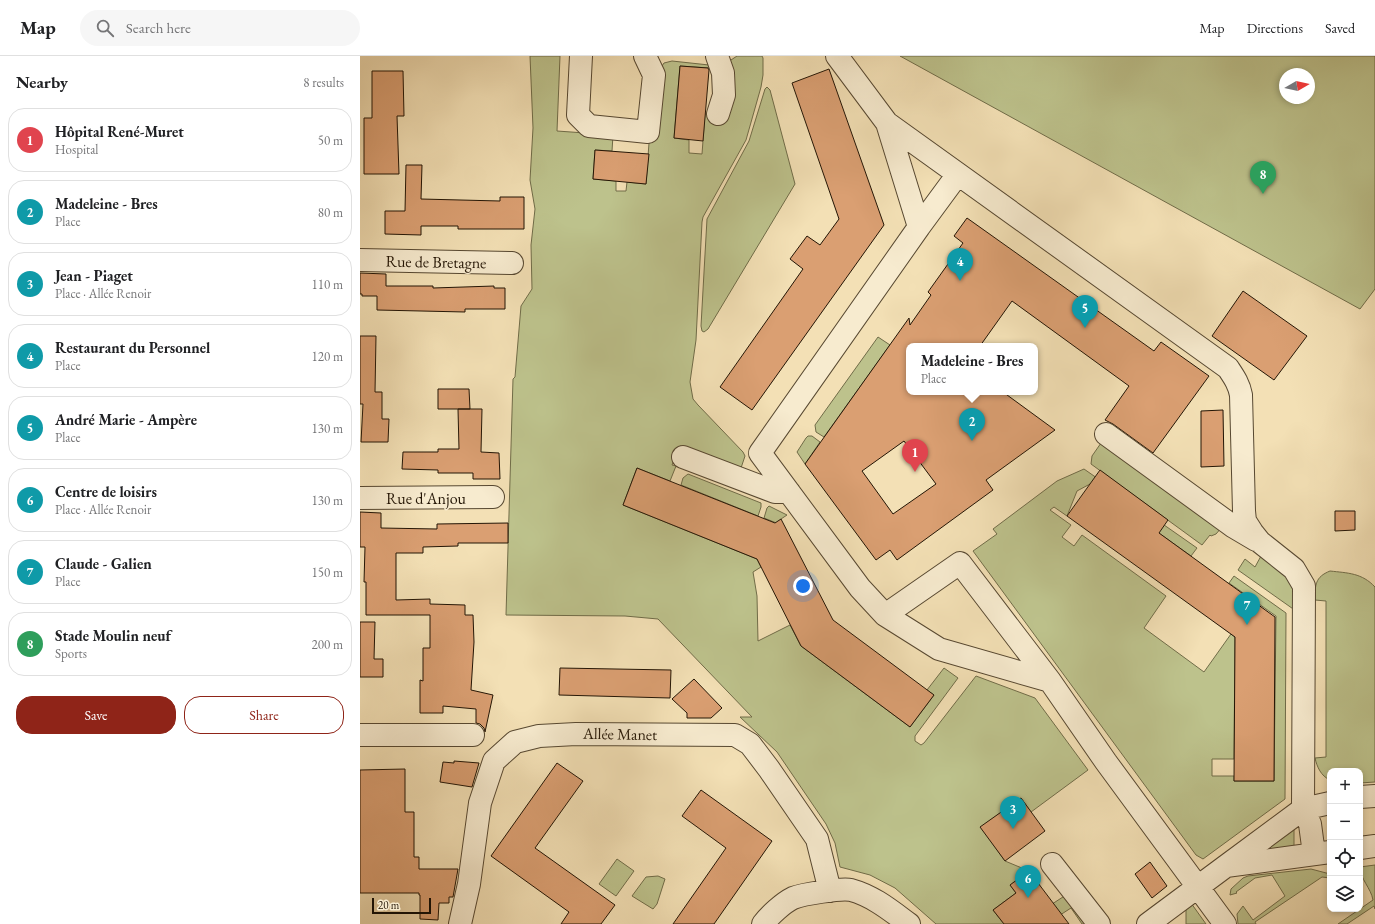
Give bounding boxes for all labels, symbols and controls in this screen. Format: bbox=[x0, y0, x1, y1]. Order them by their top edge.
search box bbox=[80, 10, 360, 46]
text: Map bbox=[20, 15, 56, 40]
icon: search bbox=[94, 17, 116, 39]
text: Search here bbox=[126, 18, 191, 37]
text: Map bbox=[1199, 19, 1225, 37]
text: Directions bbox=[1247, 19, 1303, 37]
text: Saved bbox=[1325, 19, 1355, 37]
north arrow bbox=[1279, 68, 1315, 104]
text: Nearby bbox=[16, 71, 68, 93]
text: 8 results bbox=[303, 74, 344, 91]
text: Hôpital René-Muret bbox=[55, 122, 184, 141]
text: 1 bbox=[27, 132, 33, 149]
text: 50 m bbox=[318, 132, 343, 149]
text: Hospital bbox=[55, 141, 99, 158]
pin: 8 bbox=[1250, 161, 1276, 194]
text: Madeleine - Bres bbox=[55, 194, 158, 213]
text: 2 bbox=[27, 204, 33, 221]
text: 80 m bbox=[318, 204, 343, 221]
text: Place bbox=[55, 213, 81, 230]
pin: 4 bbox=[947, 248, 973, 281]
street label: Rue de Bretagne bbox=[385, 251, 487, 273]
text: Jean - Piaget bbox=[55, 266, 133, 285]
text: 3 bbox=[27, 276, 33, 293]
text: 110 m bbox=[312, 276, 343, 293]
text: Place · Allée Renoir bbox=[55, 285, 151, 302]
pin: 5 bbox=[1072, 295, 1098, 328]
text: Restaurant du Personnel bbox=[55, 338, 210, 357]
popup bbox=[906, 343, 1038, 395]
text: 4 bbox=[27, 348, 33, 365]
text: 120 m bbox=[312, 348, 343, 365]
text: Madeleine - Bres bbox=[921, 351, 1023, 370]
text: Place bbox=[55, 357, 81, 374]
text: Place bbox=[921, 370, 946, 387]
pin: 2 bbox=[959, 408, 985, 441]
text: André Marie - Ampère bbox=[55, 410, 197, 429]
text: 5 bbox=[27, 420, 33, 437]
text: 130 m bbox=[312, 420, 343, 437]
text: Place bbox=[55, 429, 81, 446]
pin: 1 bbox=[902, 439, 928, 472]
text: Centre de loisirs bbox=[55, 482, 157, 501]
street label: Rue d'Anjou bbox=[386, 488, 467, 509]
text: 6 bbox=[27, 492, 33, 509]
text: 130 m bbox=[312, 492, 343, 509]
text: Place · Allée Renoir bbox=[55, 501, 151, 518]
text: Claude - Galien bbox=[55, 554, 152, 573]
text: 7 bbox=[27, 564, 33, 581]
text: 150 m bbox=[312, 564, 343, 581]
text: Place bbox=[55, 573, 81, 590]
your location bbox=[793, 576, 813, 596]
pin: 7 bbox=[1234, 592, 1260, 625]
text: Stade Moulin neuf bbox=[55, 626, 171, 645]
text: 8 bbox=[27, 636, 33, 653]
text: 200 m bbox=[312, 636, 343, 653]
text: Sports bbox=[55, 645, 87, 662]
button: Save bbox=[16, 696, 176, 734]
button: Share bbox=[184, 696, 344, 734]
street label: Allée Manet bbox=[582, 723, 657, 745]
map controls bbox=[1327, 768, 1363, 912]
button: + bbox=[1327, 768, 1363, 804]
pin: 3 bbox=[1000, 796, 1026, 829]
button: − bbox=[1327, 804, 1363, 840]
button: locate bbox=[1327, 840, 1363, 876]
pin: 6 bbox=[1015, 865, 1041, 898]
button: layers bbox=[1327, 876, 1363, 912]
scale bar bbox=[372, 896, 431, 915]
text: 20 m bbox=[378, 898, 399, 912]

